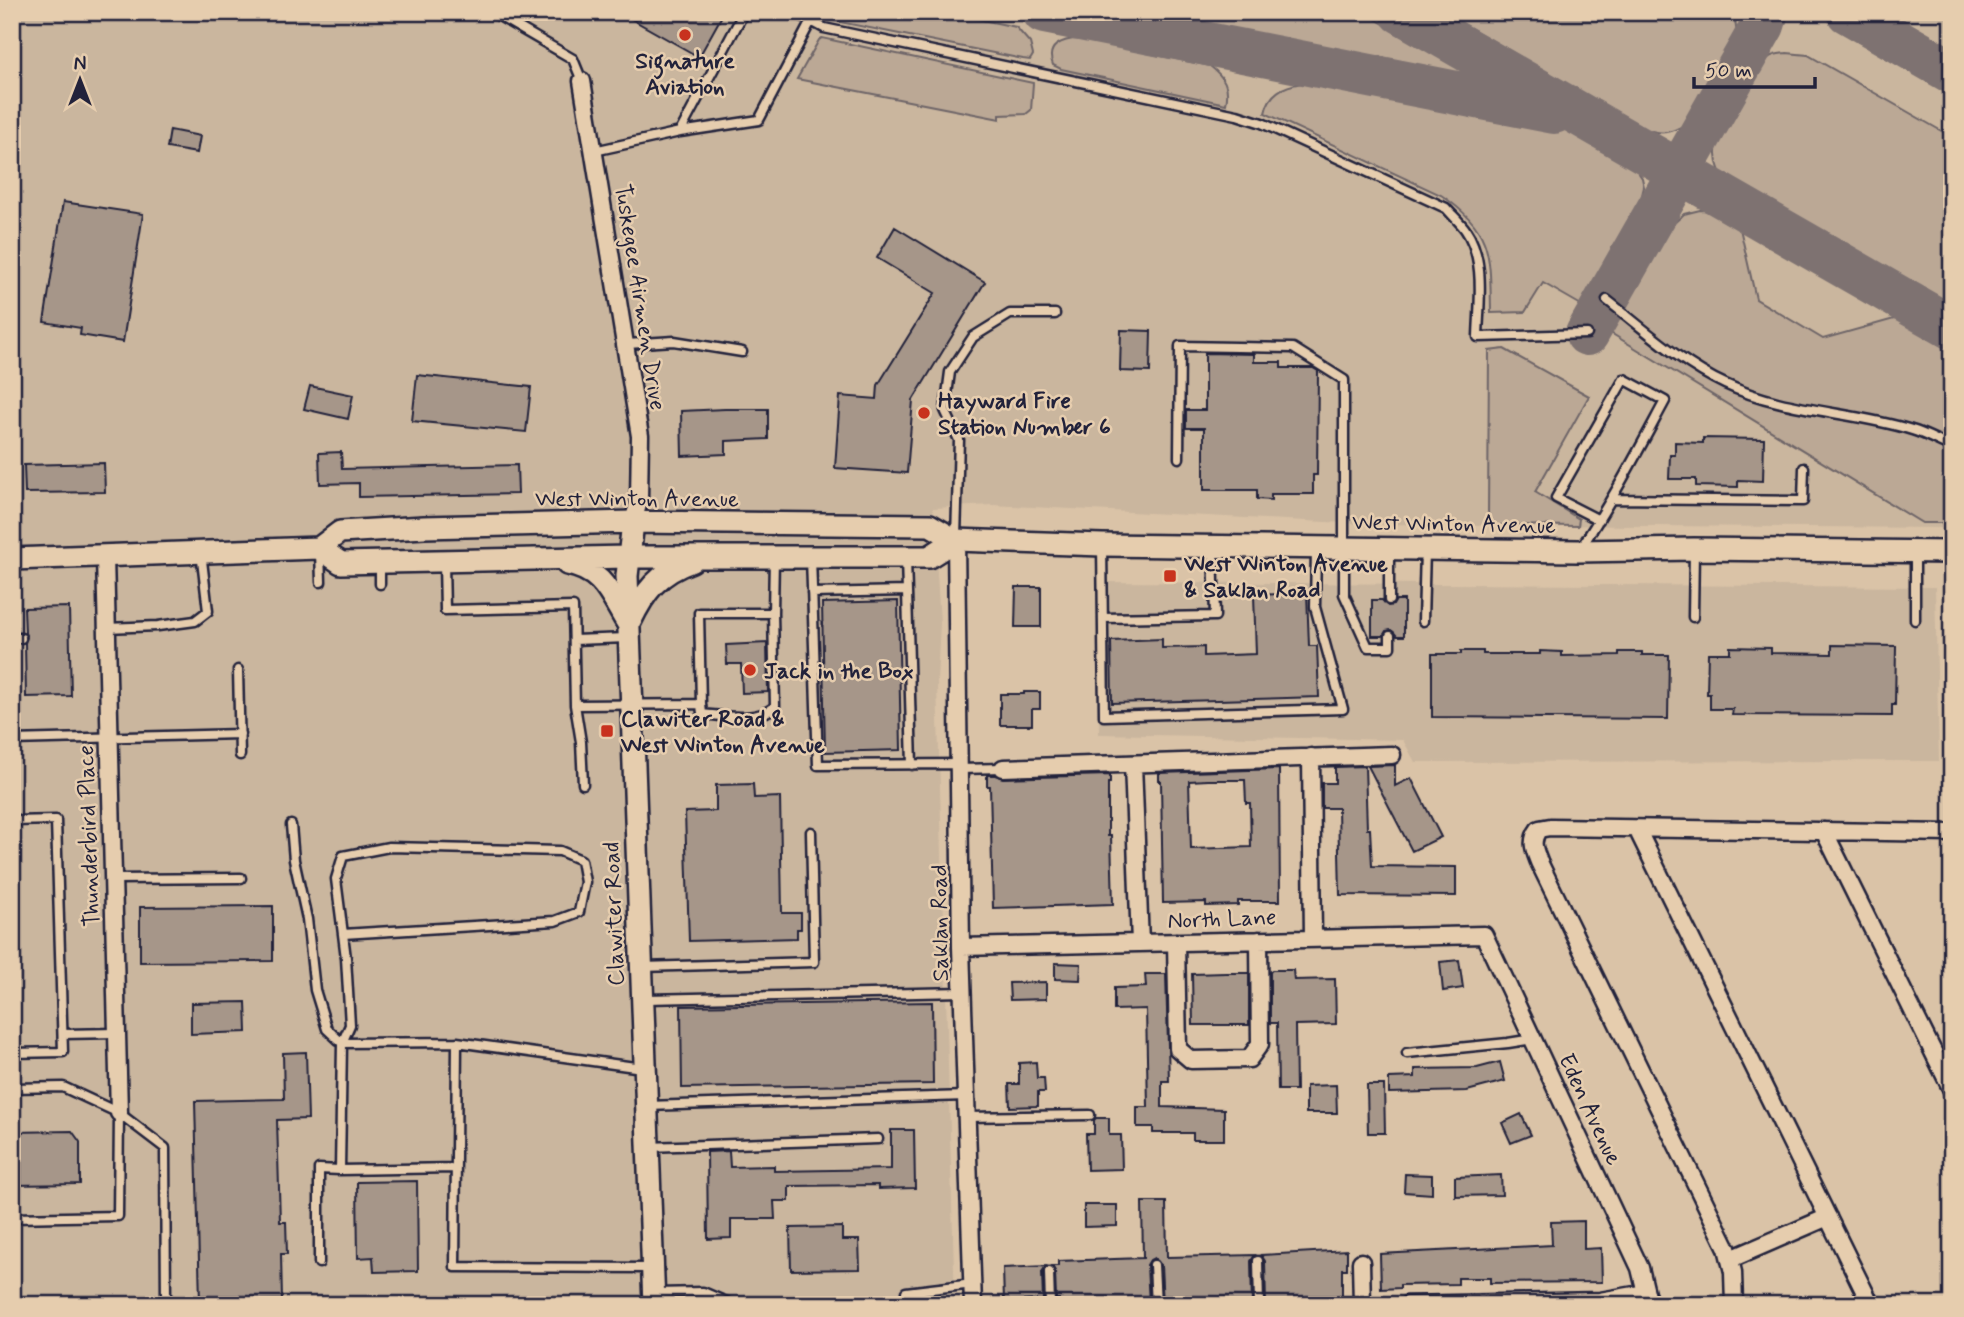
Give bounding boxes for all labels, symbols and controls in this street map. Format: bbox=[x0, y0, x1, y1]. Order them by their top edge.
marker: Signature Aviation bbox=[677, 27, 693, 43]
north arrow bbox=[46, 46, 116, 116]
scale bar bbox=[1694, 46, 1815, 90]
place label: Signature Aviation bbox=[635, 47, 735, 103]
text: N bbox=[74, 52, 86, 77]
text: 50 m bbox=[1705, 57, 1752, 85]
street label: Tuskegee Airmen Drive bbox=[606, 182, 672, 413]
place label: Hayward Fire Station Number 6 bbox=[938, 387, 1111, 443]
marker: Hayward Fire Station Number 6 bbox=[916, 405, 932, 421]
street label: West Winton Avenue bbox=[535, 485, 739, 515]
street label: West Winton Avenue bbox=[1352, 508, 1556, 542]
place label: West Winton Avenue & Saklan Road bbox=[1183, 550, 1388, 606]
marker: West Winton Avenue & Saklan Road bbox=[1162, 568, 1178, 584]
place label: Jack in the Box bbox=[764, 657, 914, 687]
marker: Jack in the Box bbox=[742, 662, 758, 678]
place label: Clawiter Road & West Winton Avenue bbox=[620, 705, 825, 761]
marker: Clawiter Road & West Winton Avenue bbox=[599, 723, 615, 739]
street label: Thunderbird Place bbox=[72, 745, 108, 927]
street label: Clawiter Road bbox=[597, 841, 633, 987]
street label: Saklan Road bbox=[925, 864, 957, 982]
street label: North Lane bbox=[1167, 903, 1277, 937]
street label: Eden Avenue bbox=[1550, 1049, 1628, 1171]

